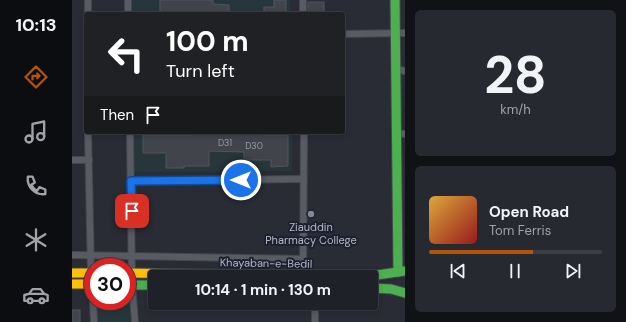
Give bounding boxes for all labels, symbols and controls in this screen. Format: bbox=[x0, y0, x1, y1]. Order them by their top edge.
text: 10:13 bbox=[15, 13, 57, 37]
text: 100 m bbox=[166, 23, 249, 60]
icon: left bbox=[100, 28, 152, 80]
text: 28 bbox=[484, 41, 547, 109]
text: Turn left bbox=[166, 59, 235, 83]
icon: directions bbox=[22, 63, 50, 91]
text: km/h bbox=[500, 101, 531, 118]
icon: arrive bbox=[142, 104, 164, 126]
text: Then bbox=[100, 105, 134, 125]
icon: music bbox=[22, 118, 50, 146]
house number: D31 bbox=[218, 137, 232, 149]
house number: D30 bbox=[245, 140, 263, 152]
position arrow bbox=[220, 159, 262, 201]
icon: phone bbox=[22, 172, 50, 200]
pin bbox=[115, 194, 149, 228]
icon: arrive bbox=[121, 200, 143, 222]
text: Open Road bbox=[489, 202, 569, 222]
marker: Ziauddin Pharmacy College bbox=[306, 209, 316, 219]
place label: Ziauddin Pharmacy College bbox=[265, 220, 357, 247]
text: Tom Ferris bbox=[489, 222, 551, 239]
icon: climate bbox=[22, 226, 50, 254]
street label: Khayaban-e-Bedil bbox=[220, 255, 312, 271]
speed limit sign: 30 bbox=[84, 258, 136, 310]
icon: previous bbox=[447, 260, 469, 282]
icon: pause bbox=[504, 260, 526, 282]
icon: next bbox=[562, 260, 584, 282]
text: 10:14 · 1 min · 130 m bbox=[195, 280, 331, 300]
icon: car bbox=[22, 281, 50, 309]

